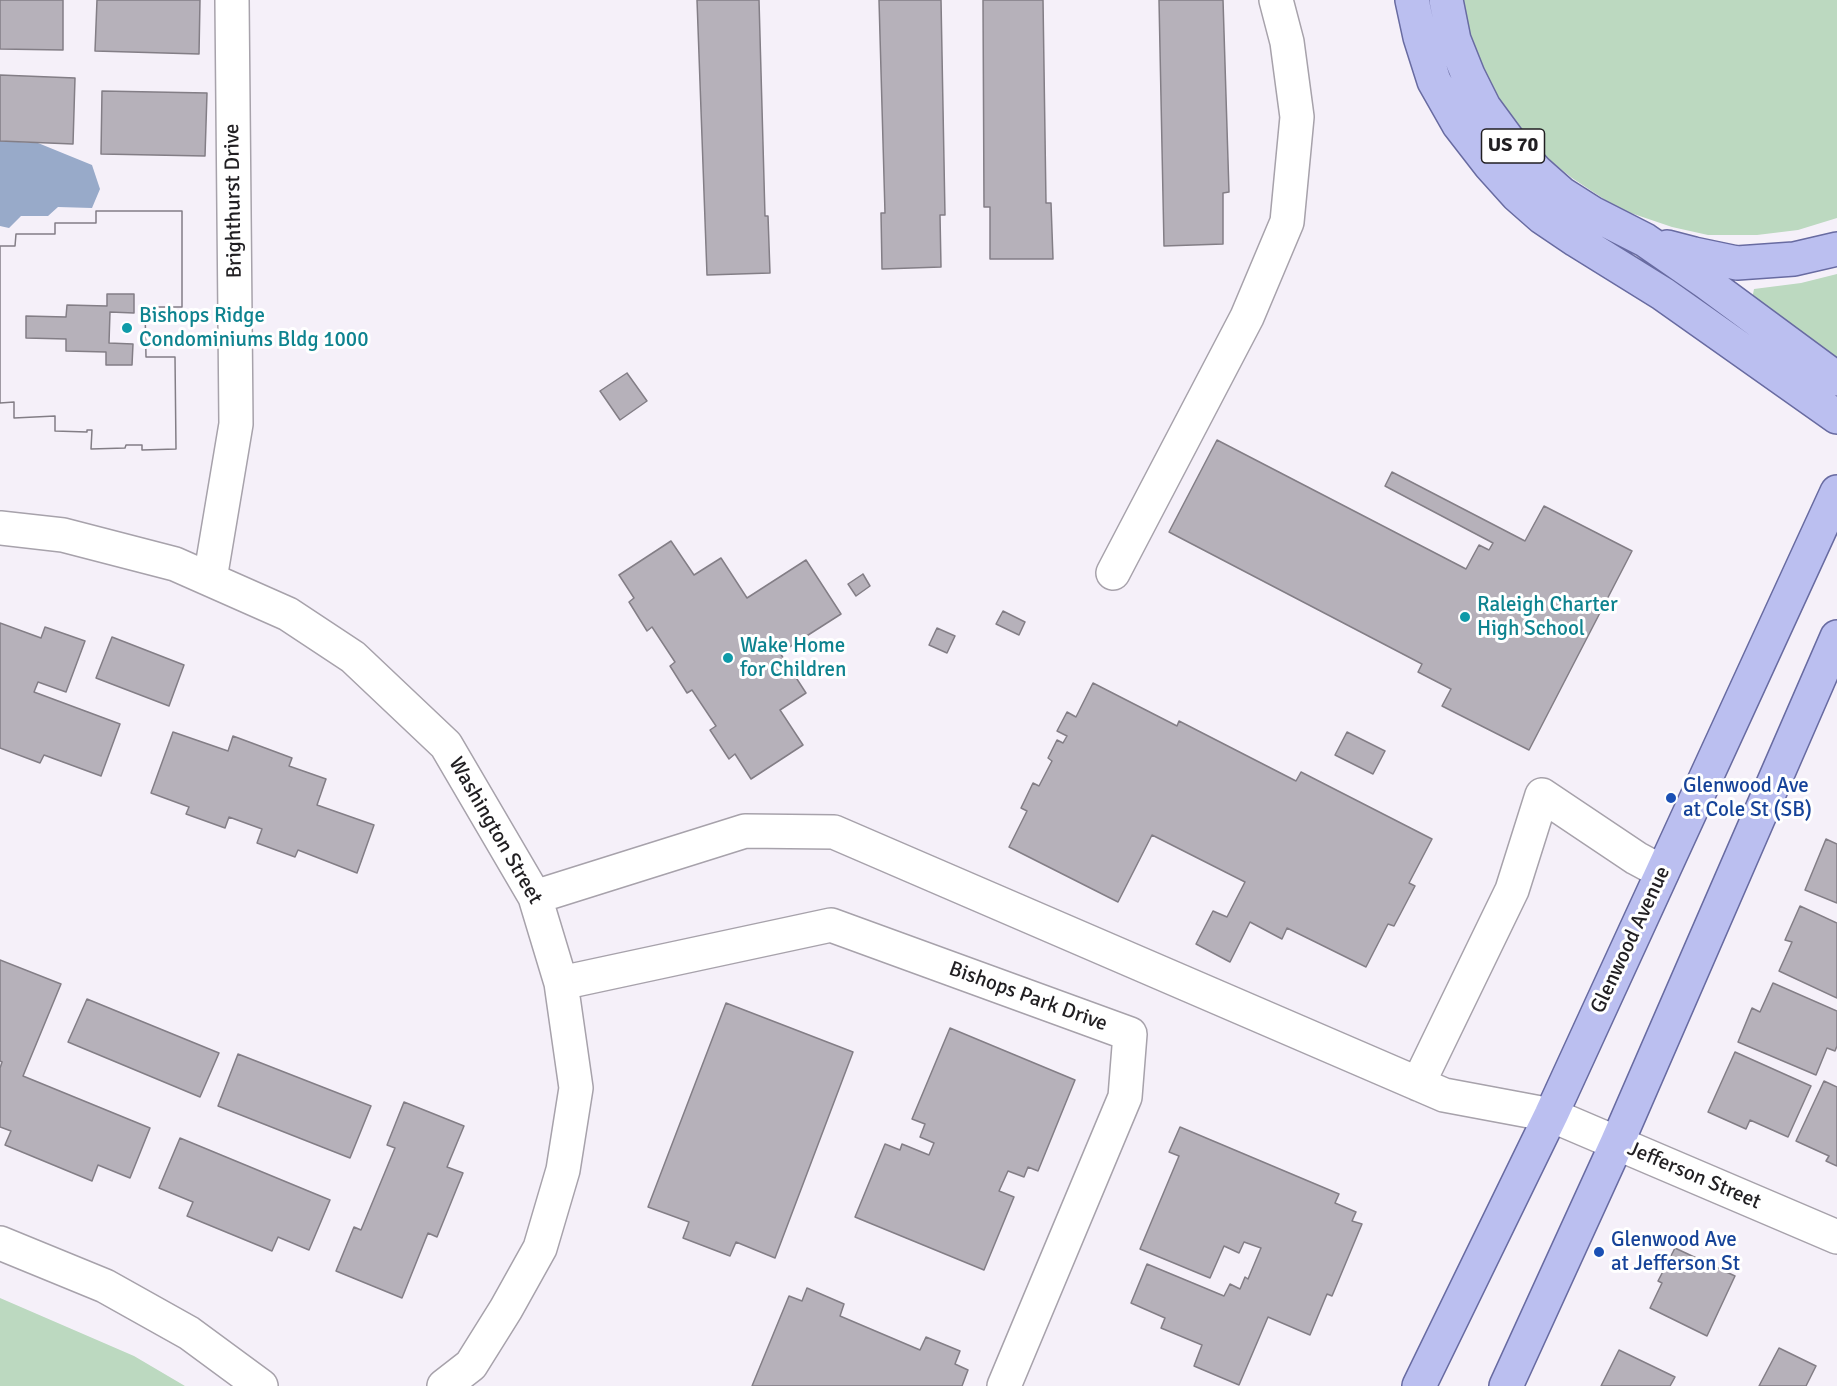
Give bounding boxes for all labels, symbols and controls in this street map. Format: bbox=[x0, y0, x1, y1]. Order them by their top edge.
street label: Brighthurst Drive bbox=[220, 123, 248, 279]
road number: US 70 bbox=[1482, 129, 1544, 163]
place label: Bishops Ridge Condominiums Bldg 1000 bbox=[139, 303, 368, 353]
marker: Bishops Ridge Condominiums Bldg 1000 bbox=[120, 321, 134, 335]
place label: Raleigh Charter High School bbox=[1477, 592, 1618, 642]
marker: Raleigh Charter High School bbox=[1458, 610, 1472, 624]
place label: Wake Home for Children bbox=[740, 633, 846, 683]
marker: Wake Home for Children bbox=[721, 651, 735, 665]
street label: Washington Street bbox=[443, 753, 547, 909]
place label: Glenwood Ave at Cole St (SB) bbox=[1683, 773, 1812, 823]
marker: Glenwood Ave at Cole St (SB) bbox=[1664, 791, 1678, 805]
street label: Glenwood Avenue bbox=[1586, 862, 1676, 1018]
street label: Bishops Park Drive bbox=[945, 957, 1111, 1037]
street label: Jefferson Street bbox=[1624, 1137, 1764, 1215]
place label: Glenwood Ave at Jefferson St bbox=[1611, 1227, 1740, 1277]
marker: Glenwood Ave at Jefferson St bbox=[1592, 1245, 1606, 1259]

